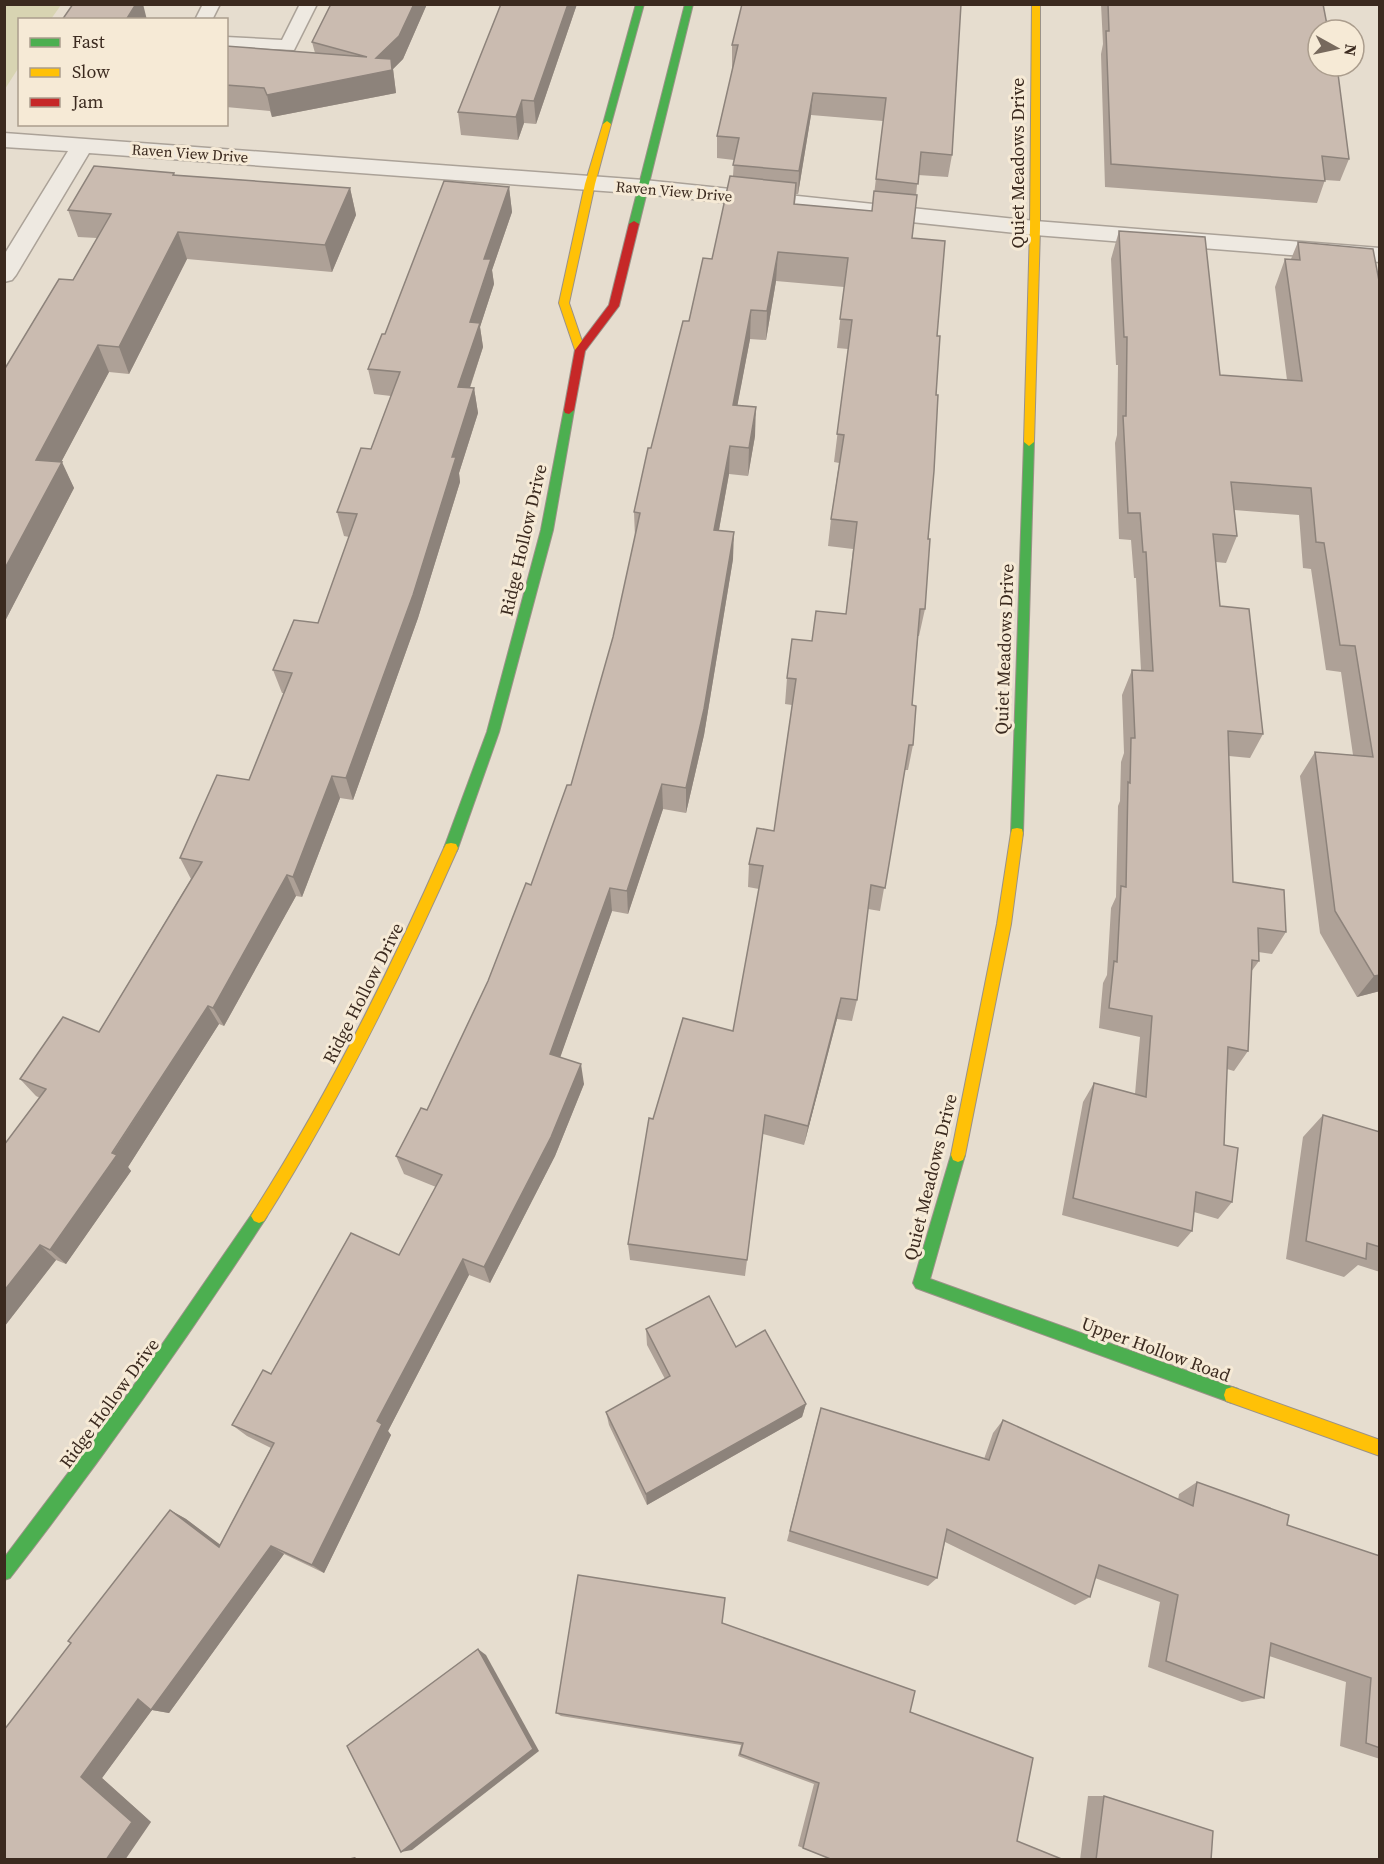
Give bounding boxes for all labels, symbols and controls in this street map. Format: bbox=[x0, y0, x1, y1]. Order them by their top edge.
legend bbox=[18, 18, 228, 126]
north arrow bbox=[1306, 18, 1366, 78]
text: Fast bbox=[72, 29, 105, 54]
text: N bbox=[1339, 43, 1363, 58]
text: Slow bbox=[72, 59, 110, 84]
street label: Quiet Meadows Drive bbox=[1005, 78, 1030, 248]
text: Jam bbox=[71, 89, 104, 114]
street label: Raven View Drive bbox=[131, 138, 249, 168]
street label: Raven View Drive bbox=[615, 175, 733, 207]
street label: Ridge Hollow Drive bbox=[493, 462, 553, 618]
street label: Quiet Meadows Drive bbox=[989, 563, 1019, 735]
street label: Ridge Hollow Drive bbox=[317, 918, 409, 1068]
street label: Quiet Meadows Drive bbox=[897, 1091, 963, 1263]
street label: Upper Hollow Road bbox=[1078, 1310, 1234, 1388]
street label: Ridge Hollow Drive bbox=[53, 1333, 165, 1473]

